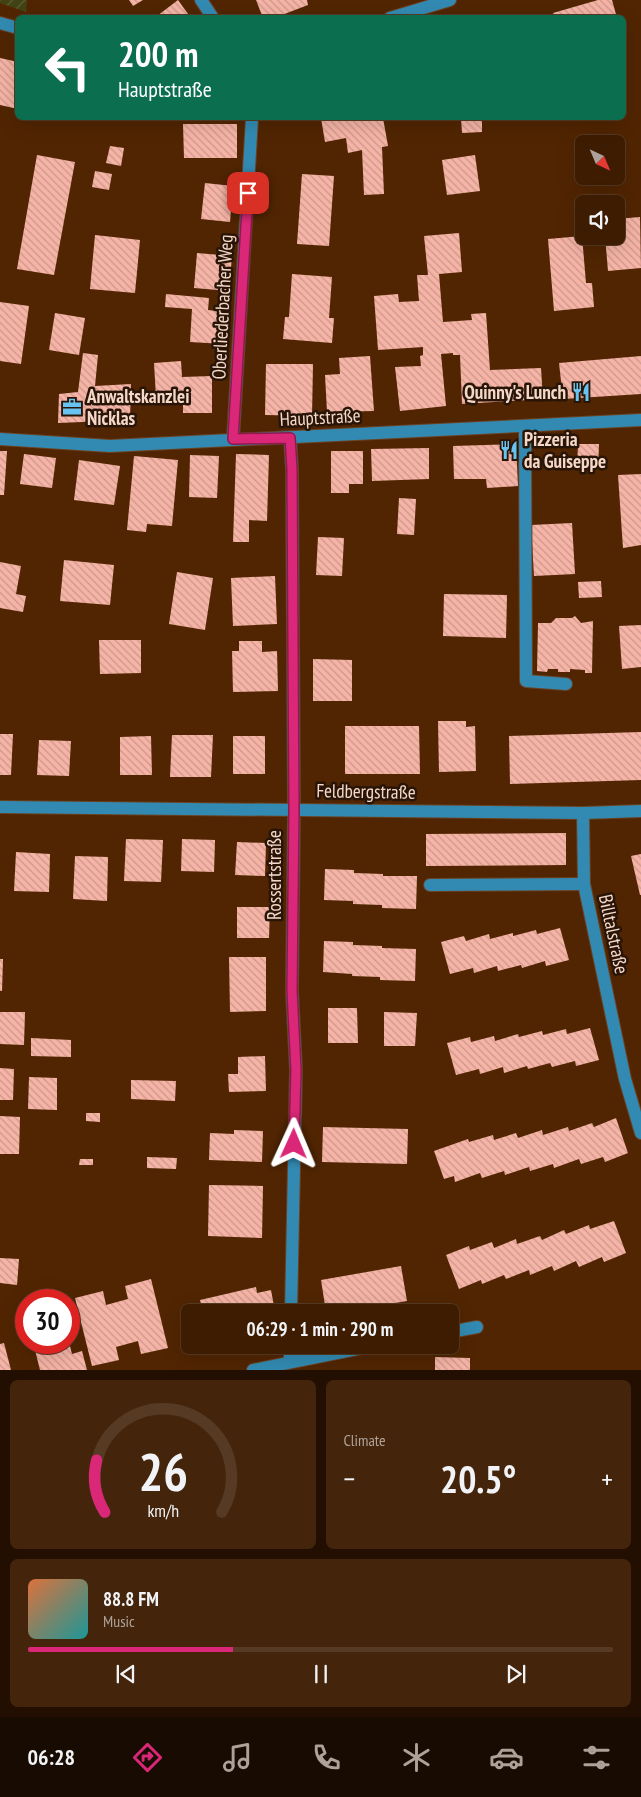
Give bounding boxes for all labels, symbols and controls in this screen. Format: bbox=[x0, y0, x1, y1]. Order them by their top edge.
text: 200 m bbox=[118, 31, 199, 77]
icon: left bbox=[35, 35, 100, 100]
text: Hauptstraße bbox=[118, 75, 212, 103]
north arrow bbox=[575, 135, 625, 185]
map controls bbox=[575, 135, 625, 245]
pin bbox=[227, 172, 269, 214]
icon: arrive bbox=[234, 179, 262, 207]
button: sound bbox=[575, 195, 625, 245]
street label: Oberliederbacher Weg bbox=[206, 234, 238, 380]
place label: Quinny's Lunch bbox=[464, 380, 566, 404]
restaurant icon: Quinny's Lunch bbox=[570, 381, 592, 403]
place label: Anwaltskanzlei Nicklas bbox=[86, 384, 190, 430]
office icon: Anwaltskanzlei Nicklas bbox=[61, 396, 83, 418]
street label: Hauptstraße bbox=[279, 403, 361, 431]
place label: Pizzeria da Guiseppe bbox=[524, 427, 606, 473]
restaurant icon: Pizzeria da Guiseppe bbox=[498, 439, 520, 461]
street label: Feldbergstraße bbox=[316, 778, 416, 804]
street label: Rossertstraße bbox=[262, 830, 286, 920]
street label: Billtalstraße bbox=[594, 892, 634, 976]
position arrow bbox=[267, 1117, 319, 1169]
speed limit sign: 30 bbox=[15, 1289, 80, 1354]
text: 06:29 · 1 min · 290 m bbox=[247, 1317, 393, 1341]
text: Climate bbox=[344, 1430, 386, 1450]
text: 26 bbox=[138, 1438, 188, 1505]
text: 20.5° bbox=[440, 1454, 516, 1503]
text: − bbox=[344, 1460, 355, 1497]
text: + bbox=[601, 1460, 613, 1497]
text: km/h bbox=[147, 1499, 179, 1522]
text: 88.8 FM bbox=[103, 1587, 159, 1611]
text: Music bbox=[103, 1611, 135, 1631]
icon: previous bbox=[112, 1660, 140, 1688]
icon: pause bbox=[307, 1660, 335, 1688]
icon: next bbox=[502, 1660, 530, 1688]
icon: directions bbox=[130, 1740, 165, 1775]
icon: music bbox=[220, 1740, 255, 1775]
icon: phone bbox=[309, 1740, 344, 1775]
icon: climate bbox=[399, 1740, 434, 1775]
icon: car bbox=[489, 1740, 524, 1775]
icon: filters bbox=[579, 1740, 614, 1775]
text: 06:28 bbox=[27, 1743, 75, 1771]

